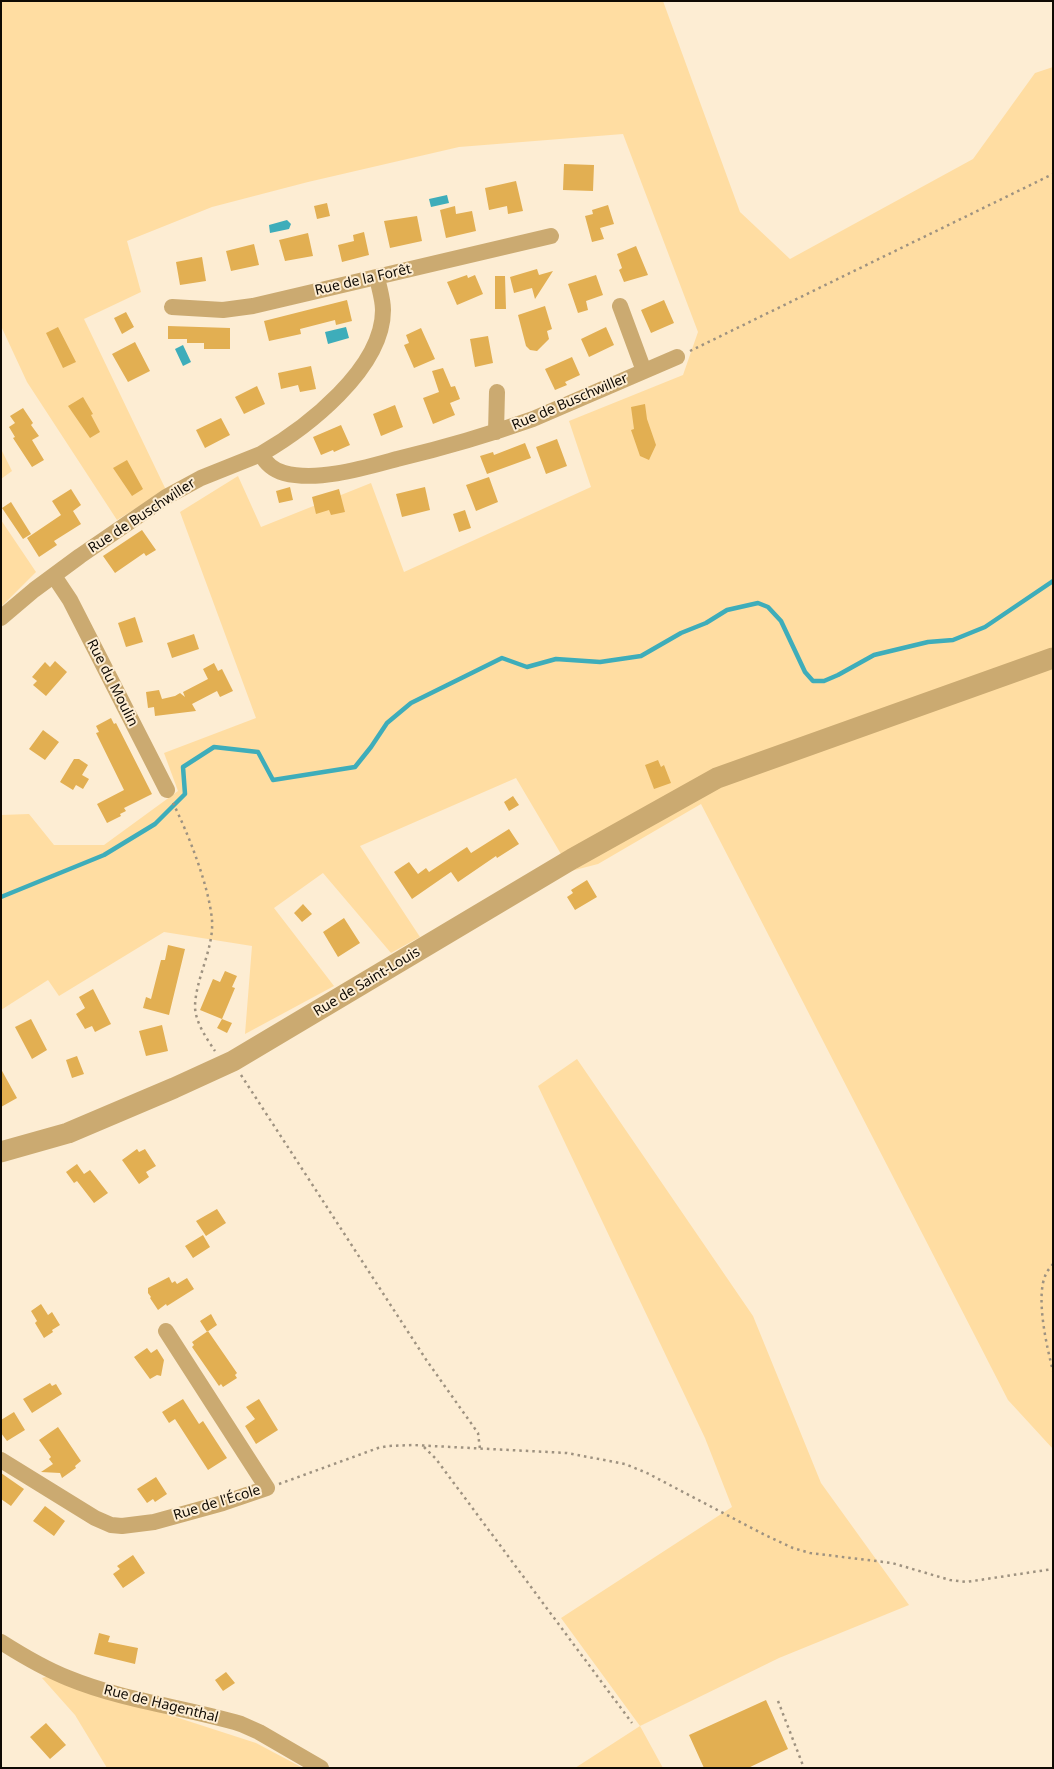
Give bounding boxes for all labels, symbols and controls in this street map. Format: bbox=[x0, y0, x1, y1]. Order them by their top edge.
street label: Rue de la Forêt bbox=[313, 261, 413, 299]
street label: Rue de Buschwiller bbox=[509, 370, 631, 434]
street label: Rue de Buschwiller bbox=[85, 475, 199, 557]
street label: Rue du Moulin bbox=[83, 637, 141, 729]
street label: Rue de Saint-Louis bbox=[311, 944, 423, 1020]
street label: Rue de l'École bbox=[171, 1482, 263, 1524]
street label: Rue de Hagenthal bbox=[102, 1682, 220, 1726]

